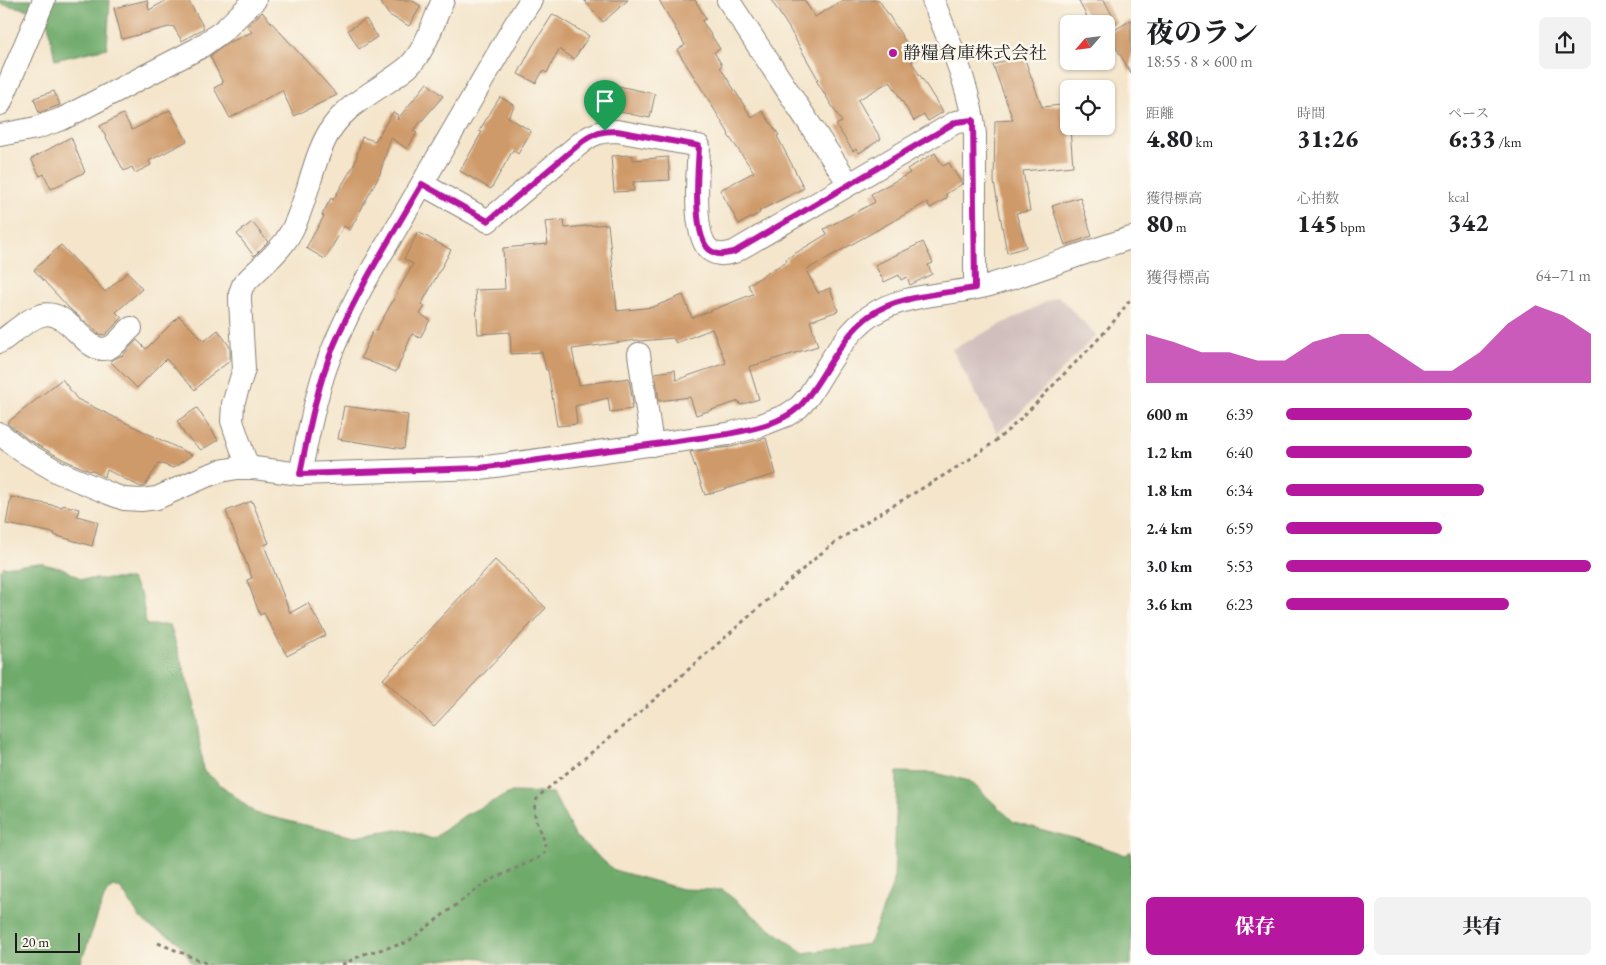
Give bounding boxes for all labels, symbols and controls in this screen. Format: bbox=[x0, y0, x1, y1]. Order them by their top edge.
text: 夜のラン bbox=[1146, 14, 1258, 50]
north arrow bbox=[1060, 15, 1115, 70]
map controls bbox=[1060, 15, 1115, 135]
button: share bbox=[1539, 17, 1591, 69]
place label: 静糧倉庫株式会社 bbox=[903, 41, 1047, 64]
marker: 静糧倉庫株式会社 bbox=[887, 47, 899, 59]
text: 18:55 · 8 × 600 m bbox=[1146, 51, 1253, 72]
pin bbox=[584, 80, 626, 131]
button: locate bbox=[1060, 80, 1115, 135]
icon: arrive bbox=[591, 87, 619, 115]
text: 距離 bbox=[1146, 104, 1174, 122]
text: 時間 bbox=[1297, 104, 1325, 122]
text: ペース bbox=[1448, 104, 1489, 122]
text: 4.80 bbox=[1146, 122, 1193, 154]
text: 31:26 bbox=[1297, 122, 1358, 154]
text: 6:33 bbox=[1448, 122, 1496, 154]
text: km bbox=[1193, 133, 1213, 151]
text: /km bbox=[1496, 133, 1522, 151]
text: kcal bbox=[1448, 188, 1469, 206]
text: 獲得標高 bbox=[1146, 189, 1202, 207]
text: 心拍数 bbox=[1297, 189, 1339, 207]
text: 342 bbox=[1448, 206, 1489, 238]
text: 80 bbox=[1146, 207, 1173, 239]
text: 145 bbox=[1297, 207, 1338, 239]
text: m bbox=[1173, 218, 1187, 236]
text: bpm bbox=[1338, 218, 1366, 236]
text: 64–71 m bbox=[1536, 265, 1591, 286]
text: 獲得標高 bbox=[1146, 267, 1210, 288]
text: 600 m bbox=[1146, 404, 1188, 425]
text: 6:39 bbox=[1226, 404, 1253, 425]
text: 1.2 km bbox=[1146, 442, 1192, 463]
text: 6:40 bbox=[1226, 442, 1253, 463]
text: 1.8 km bbox=[1146, 480, 1192, 501]
text: 6:34 bbox=[1226, 480, 1253, 501]
text: 2.4 km bbox=[1146, 518, 1192, 539]
text: 6:59 bbox=[1226, 518, 1253, 539]
text: 3.0 km bbox=[1146, 556, 1192, 577]
text: 5:53 bbox=[1226, 556, 1253, 577]
text: 3.6 km bbox=[1146, 594, 1192, 615]
text: 6:23 bbox=[1226, 594, 1253, 615]
button: 保存 bbox=[1146, 897, 1364, 955]
button: 共有 bbox=[1374, 897, 1591, 955]
scale bar bbox=[15, 930, 80, 953]
text: 20 m bbox=[22, 933, 49, 951]

